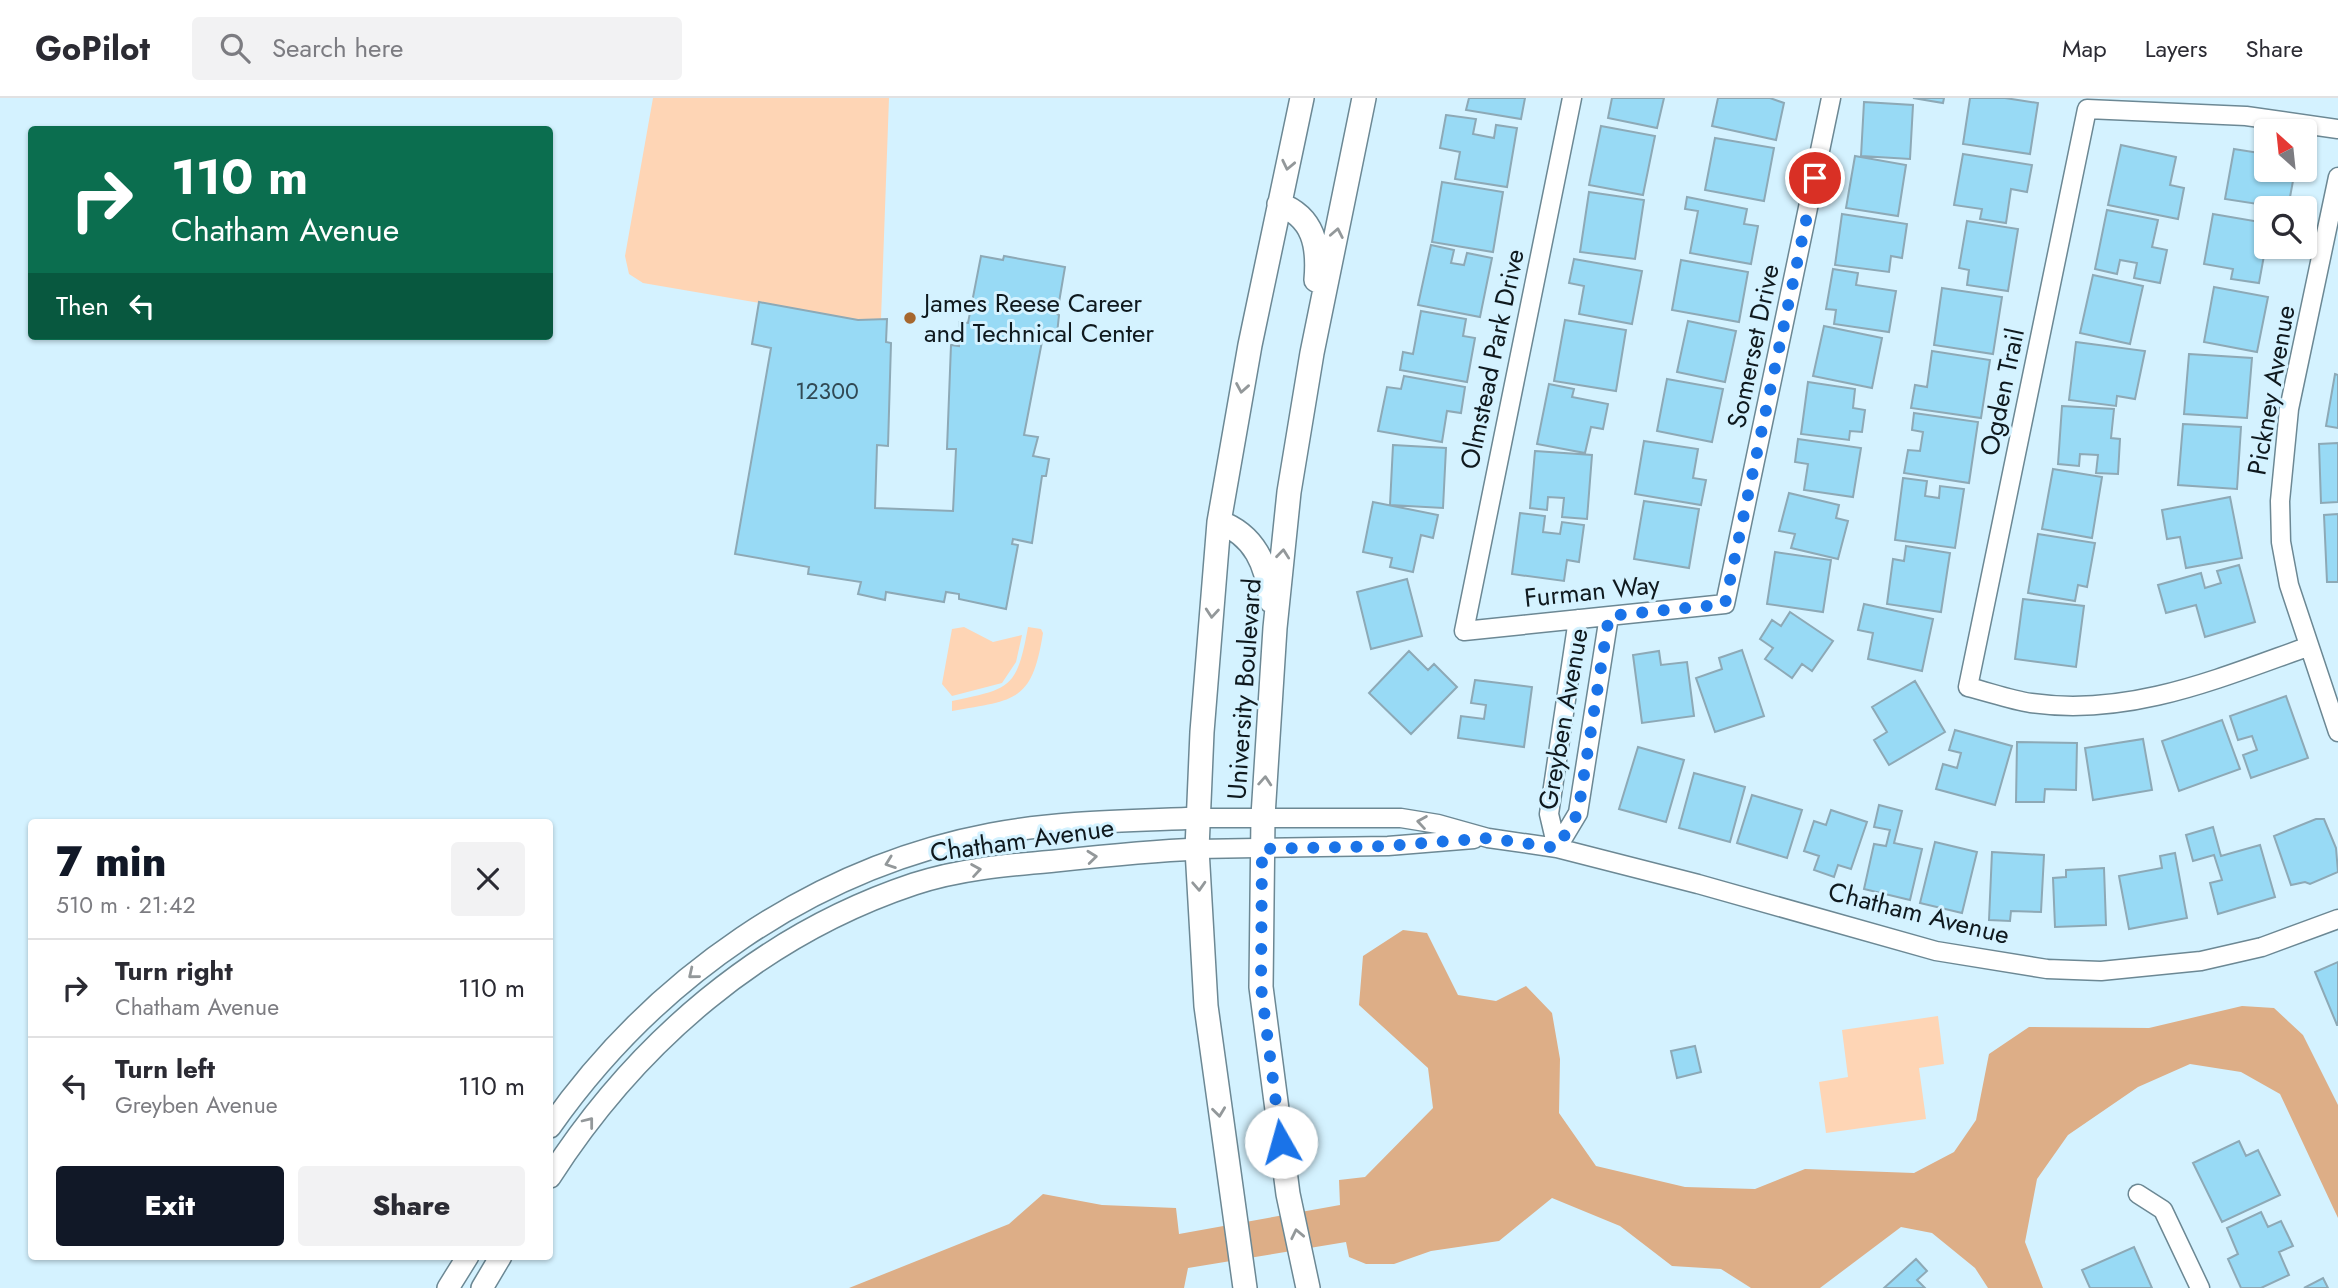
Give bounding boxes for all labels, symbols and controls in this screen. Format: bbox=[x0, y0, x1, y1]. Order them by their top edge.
search box bbox=[192, 17, 682, 80]
text: GoPilot bbox=[35, 25, 150, 72]
icon: search bbox=[216, 29, 254, 67]
text: Search here bbox=[272, 29, 403, 67]
text: Map bbox=[2062, 31, 2107, 66]
text: Layers bbox=[2145, 31, 2207, 66]
text: Share bbox=[2245, 31, 2303, 66]
north arrow bbox=[2254, 119, 2317, 182]
map controls bbox=[2254, 119, 2317, 259]
text: 110 m bbox=[171, 142, 308, 212]
pin bbox=[1785, 148, 1845, 208]
icon: right bbox=[56, 154, 147, 245]
one-way arrow bbox=[1281, 159, 1296, 171]
icon: arrive bbox=[1796, 159, 1834, 197]
button: search bbox=[2254, 196, 2317, 259]
text: Chatham Avenue bbox=[171, 207, 399, 253]
one-way arrow bbox=[1328, 227, 1343, 239]
street label: Olmstead Park Drive bbox=[1450, 246, 1534, 472]
street label: Somerset Drive bbox=[1717, 260, 1789, 432]
place label: James Reese Career and Technical Center bbox=[921, 284, 1154, 352]
text: Then bbox=[56, 287, 109, 325]
icon: left bbox=[123, 287, 161, 325]
street label: Pickney Avenue bbox=[2237, 302, 2305, 478]
marker: James Reese Career and Technical Center bbox=[902, 310, 918, 326]
street label: Ogden Trail bbox=[1970, 325, 2034, 459]
house number: 12300 bbox=[795, 374, 859, 408]
one-way arrow bbox=[1235, 382, 1250, 394]
one-way arrow bbox=[1275, 548, 1290, 560]
street label: Furman Way bbox=[1522, 565, 1662, 617]
street label: University Boulevard bbox=[1217, 577, 1271, 801]
one-way arrow bbox=[1205, 608, 1220, 619]
street label: Greyben Avenue bbox=[1528, 625, 1598, 813]
one-way arrow bbox=[1257, 775, 1272, 786]
street label: Chatham Avenue bbox=[928, 808, 1116, 872]
one-way arrow bbox=[1416, 814, 1428, 829]
text: 7 min bbox=[56, 831, 166, 892]
button: close bbox=[451, 842, 525, 916]
one-way arrow bbox=[1086, 850, 1097, 865]
one-way arrow bbox=[884, 855, 896, 869]
one-way arrow bbox=[970, 863, 982, 878]
street label: Chatham Avenue bbox=[1824, 872, 2014, 954]
one-way arrow bbox=[1192, 881, 1207, 892]
text: 510 m · 21:42 bbox=[56, 888, 196, 922]
text: Turn right bbox=[115, 952, 233, 990]
one-way arrow bbox=[688, 966, 700, 979]
icon: right bbox=[56, 969, 94, 1007]
text: 110 m bbox=[458, 969, 525, 1007]
text: Chatham Avenue bbox=[115, 990, 279, 1024]
text: Turn left bbox=[115, 1050, 215, 1088]
icon: left bbox=[56, 1067, 94, 1105]
text: 110 m bbox=[458, 1067, 525, 1105]
text: Greyben Avenue bbox=[115, 1088, 278, 1122]
position arrow bbox=[1244, 1105, 1318, 1179]
one-way arrow bbox=[1212, 1106, 1227, 1118]
one-way arrow bbox=[580, 1117, 593, 1129]
button: Exit bbox=[56, 1166, 284, 1246]
button: Share bbox=[298, 1166, 525, 1246]
one-way arrow bbox=[1290, 1228, 1305, 1240]

